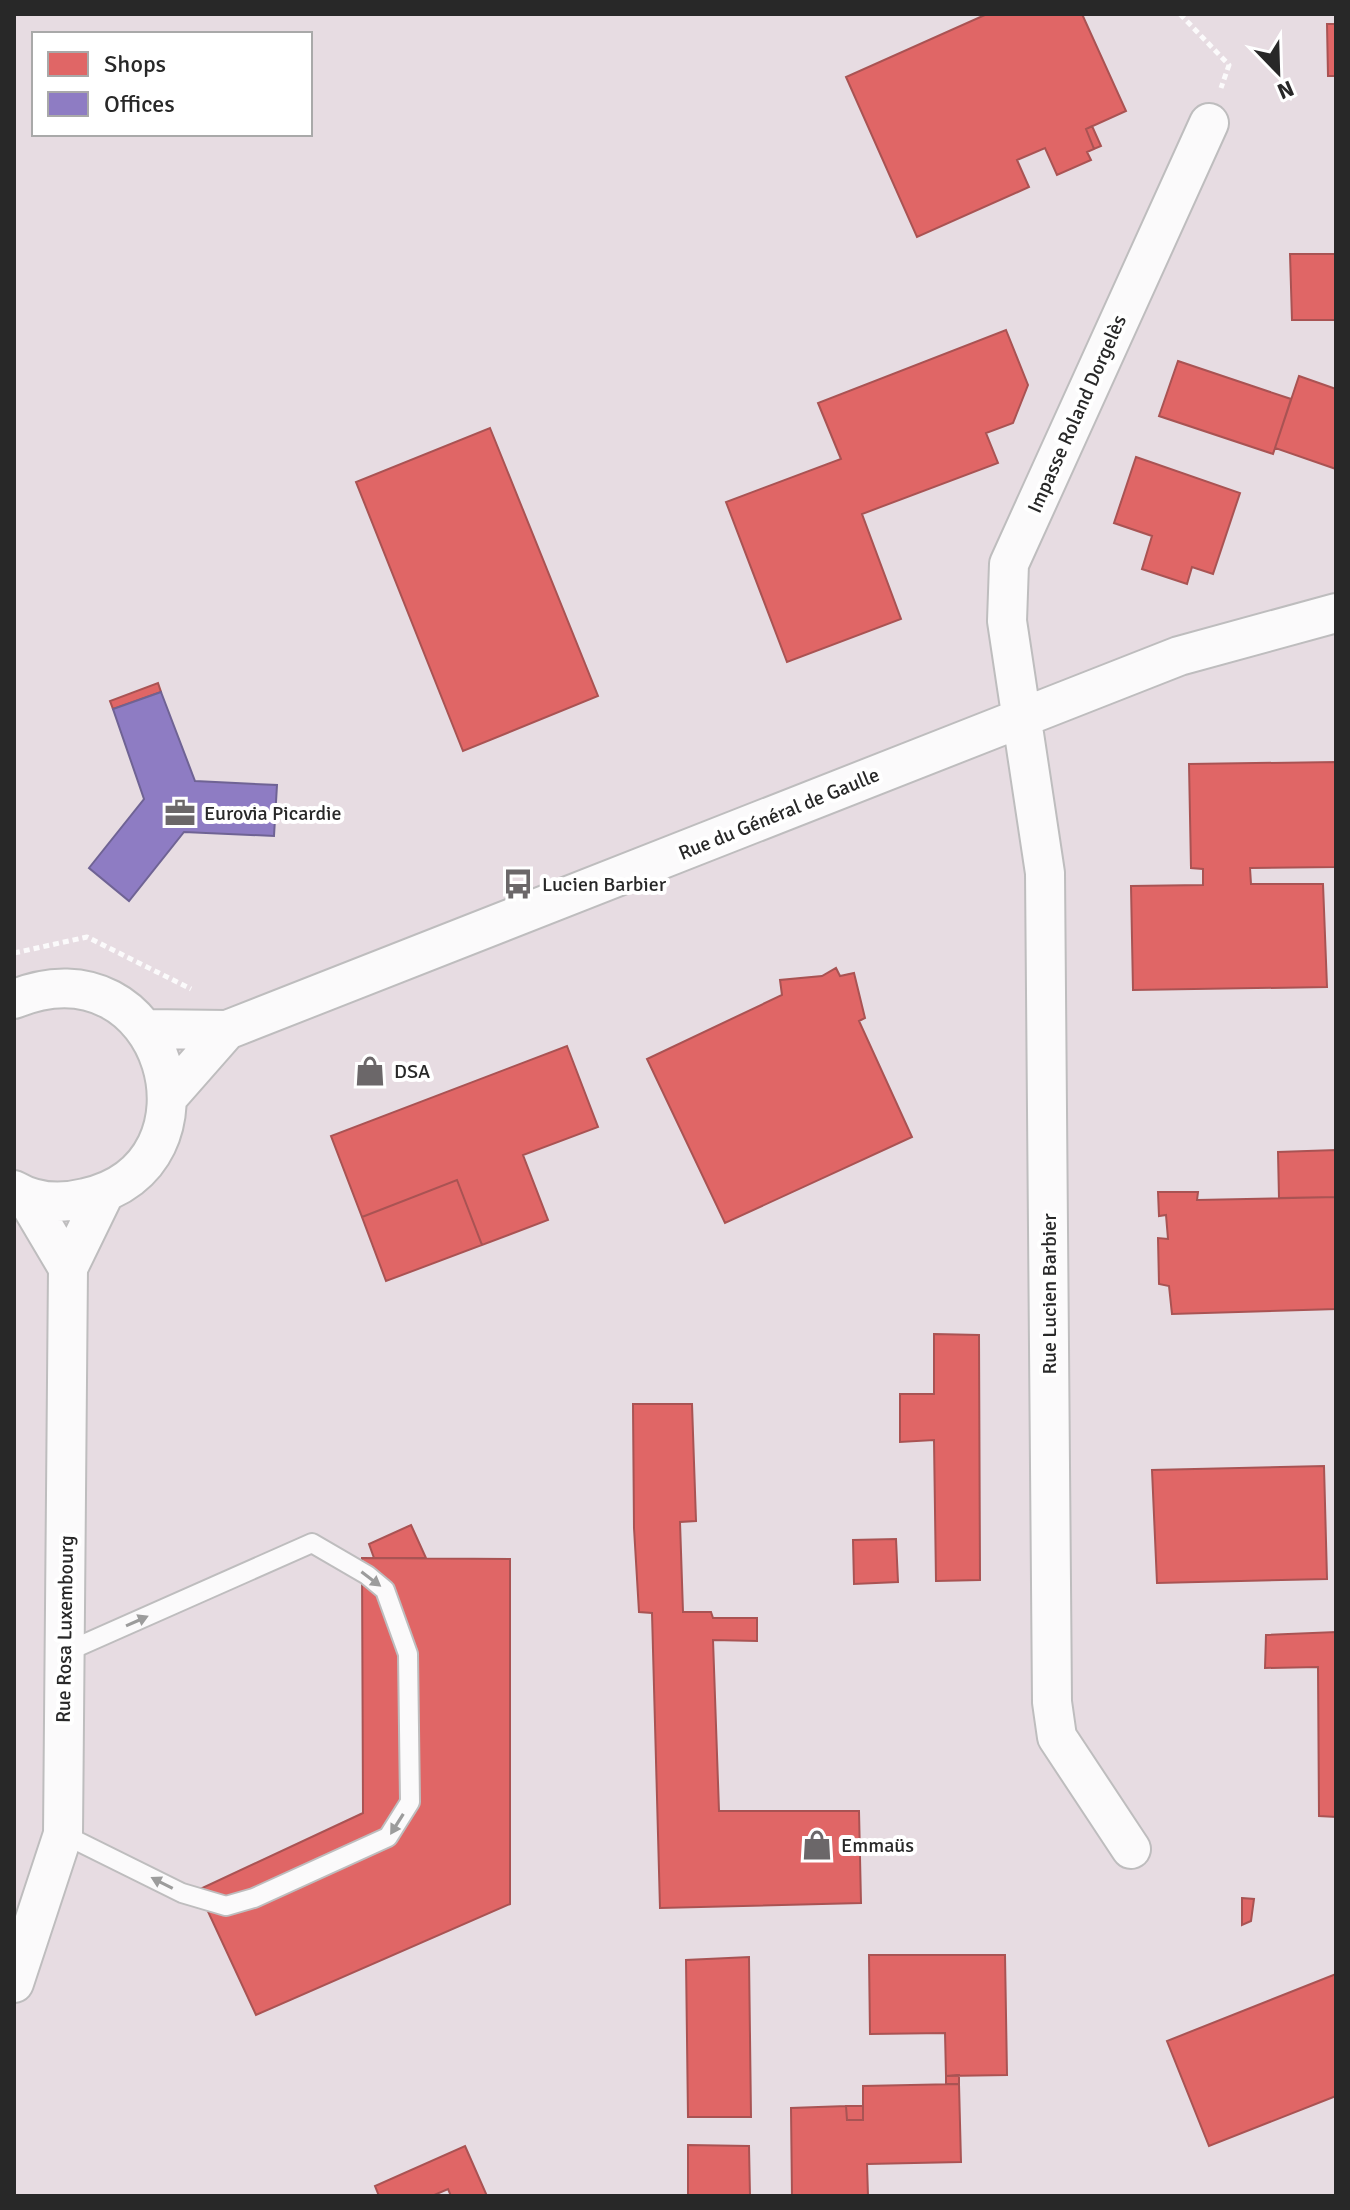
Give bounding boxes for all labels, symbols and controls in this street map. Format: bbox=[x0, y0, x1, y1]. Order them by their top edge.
legend bbox=[32, 32, 312, 136]
north arrow bbox=[1238, 32, 1318, 112]
text: Shops bbox=[104, 49, 166, 79]
text: N bbox=[1273, 75, 1298, 105]
text: Offices bbox=[104, 89, 175, 119]
street label: Impasse Roland Dorgelès bbox=[1022, 311, 1132, 517]
street label: Rue du Général de Gaulle bbox=[675, 762, 883, 866]
office icon: Eurovia Picardie bbox=[163, 796, 197, 830]
place label: Eurovia Picardie bbox=[204, 801, 341, 826]
bus stop icon: Lucien Barbier bbox=[501, 867, 535, 901]
place label: Lucien Barbier bbox=[542, 872, 667, 897]
shop icon: DSA bbox=[353, 1054, 387, 1088]
place label: DSA bbox=[394, 1059, 430, 1084]
street label: Rue Lucien Barbier bbox=[1037, 1213, 1062, 1375]
street label: Rue Rosa Luxembourg bbox=[51, 1535, 79, 1723]
one-way arrow bbox=[360, 1571, 382, 1587]
one-way arrow bbox=[125, 1614, 149, 1627]
one-way arrow bbox=[390, 1813, 404, 1835]
shop icon: Emmaüs bbox=[800, 1828, 834, 1862]
place label: Emmaüs bbox=[841, 1833, 914, 1858]
one-way arrow bbox=[151, 1876, 174, 1890]

